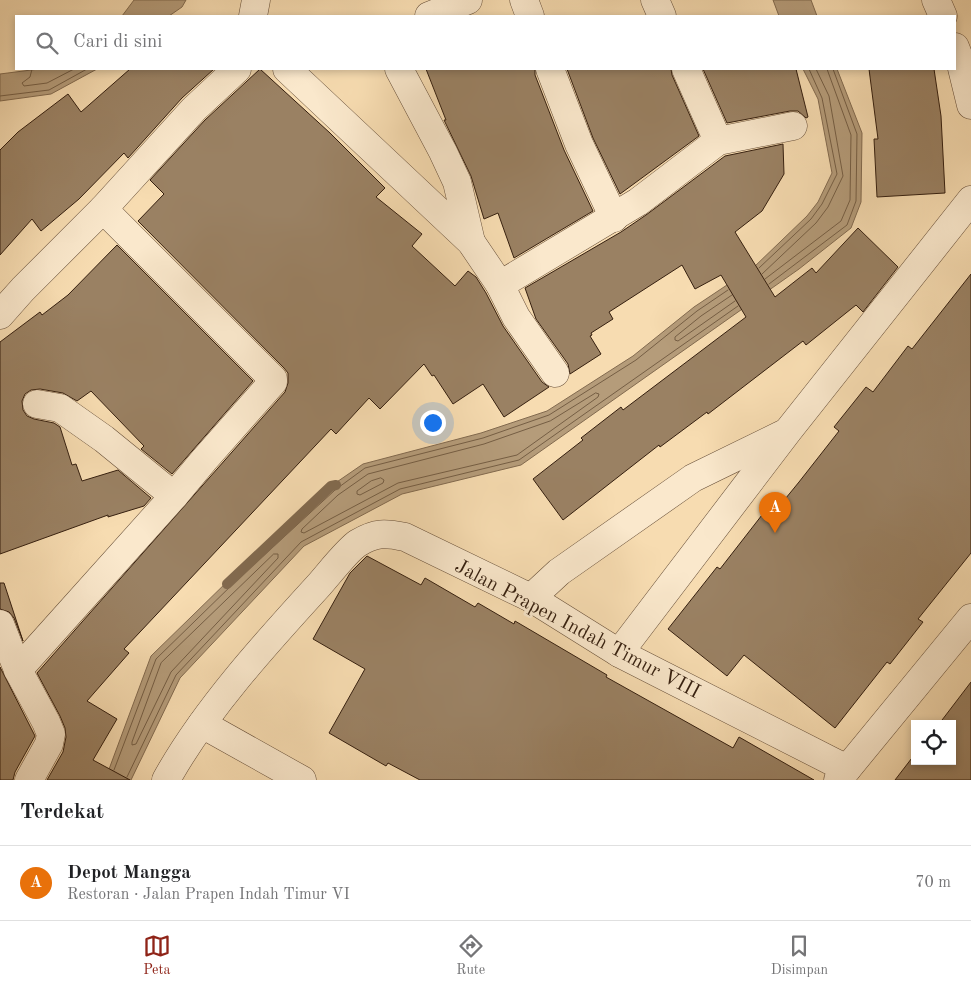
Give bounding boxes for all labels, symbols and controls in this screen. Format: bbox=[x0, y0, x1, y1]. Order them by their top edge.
search box bbox=[15, 15, 956, 70]
icon: search bbox=[33, 29, 61, 57]
text: Cari di sini bbox=[73, 33, 163, 52]
your location bbox=[420, 410, 446, 436]
pin: A bbox=[759, 492, 791, 533]
street label: Jalan Prapen Indah Timur VIII bbox=[451, 556, 703, 703]
map controls bbox=[911, 720, 956, 765]
button: locate bbox=[911, 720, 956, 765]
text: Terdekat bbox=[20, 802, 104, 823]
text: Depot Mangga bbox=[67, 864, 191, 883]
text: A bbox=[30, 875, 42, 891]
text: 70 m bbox=[915, 875, 951, 891]
text: Restoran · Jalan Prapen Indah Timur VI bbox=[67, 887, 350, 903]
tab: Peta bbox=[143, 932, 171, 979]
tab: Rute bbox=[456, 932, 485, 979]
tab: Disimpan bbox=[771, 932, 828, 979]

